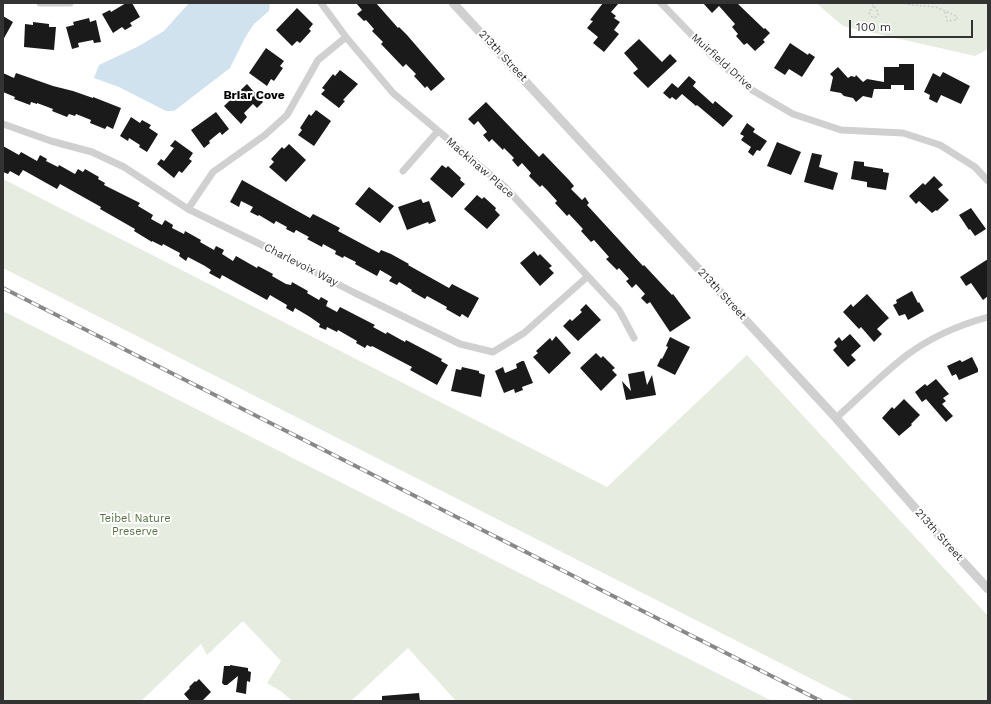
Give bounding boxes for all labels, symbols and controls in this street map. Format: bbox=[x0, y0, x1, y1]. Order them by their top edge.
scale bar bbox=[851, 12, 975, 38]
text: 100 m bbox=[856, 20, 891, 34]
street label: 213th Street bbox=[476, 28, 530, 84]
street label: Muirfield Drive bbox=[688, 31, 756, 93]
district label: Briar Cove bbox=[223, 88, 285, 102]
street label: Mackinaw Place bbox=[443, 135, 517, 201]
street label: Charlevoix Way bbox=[262, 241, 340, 289]
street label: 213th Street bbox=[695, 266, 749, 322]
street label: 213th Street bbox=[912, 506, 966, 564]
park label: Teibel Nature Preserve bbox=[99, 512, 171, 538]

